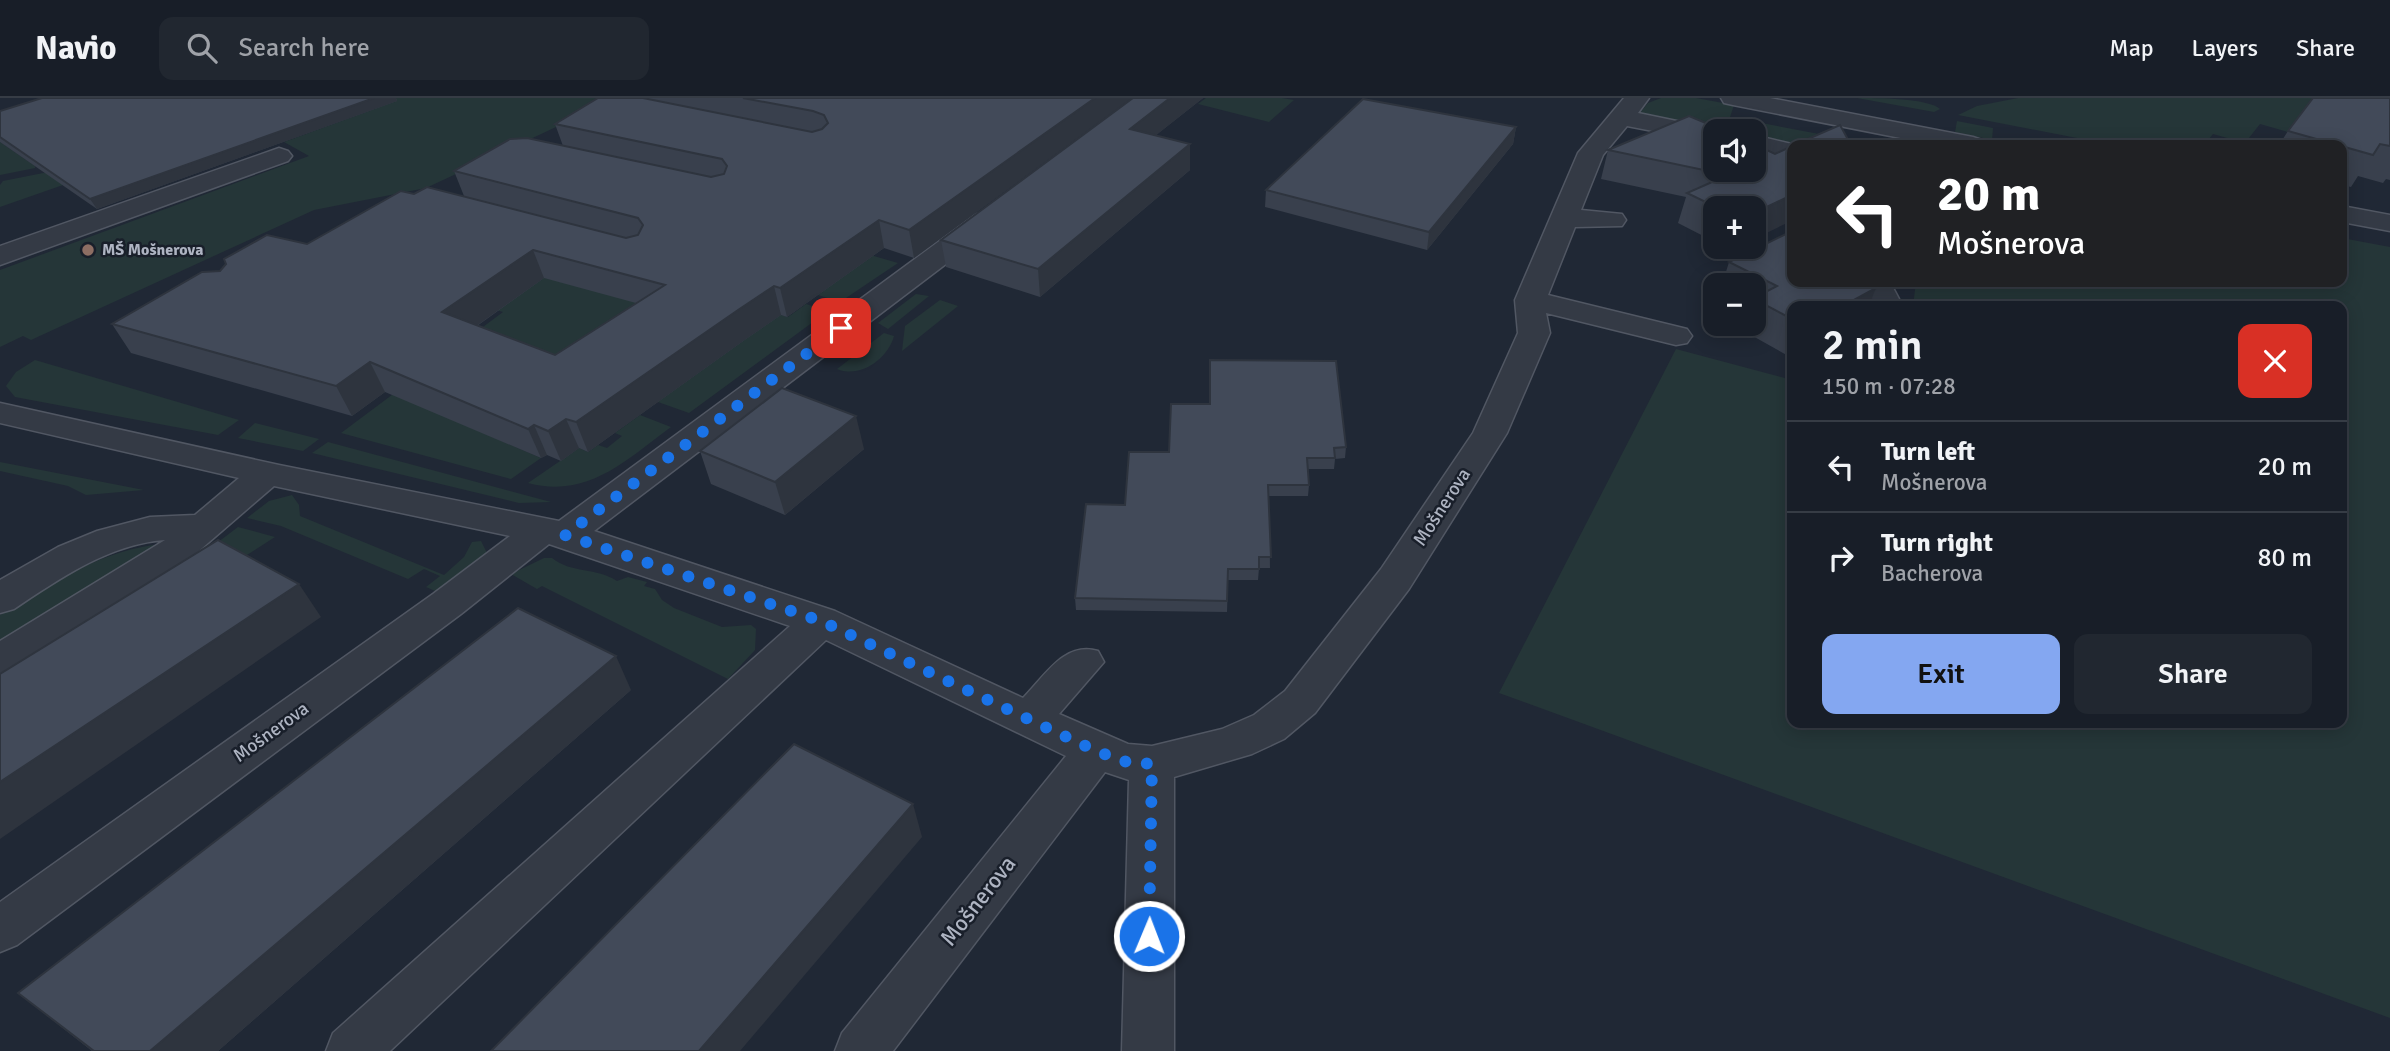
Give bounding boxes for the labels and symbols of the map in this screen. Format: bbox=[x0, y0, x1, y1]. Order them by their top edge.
place label: MŠ Mošnerova bbox=[102, 240, 203, 260]
marker: MŠ Mošnerova bbox=[80, 242, 96, 258]
pin bbox=[811, 298, 871, 358]
street label: Mošnerova bbox=[1408, 464, 1476, 550]
street label: Mošnerova bbox=[228, 696, 314, 768]
street label: Mošnerova bbox=[934, 850, 1022, 952]
position arrow bbox=[1112, 899, 1186, 973]

